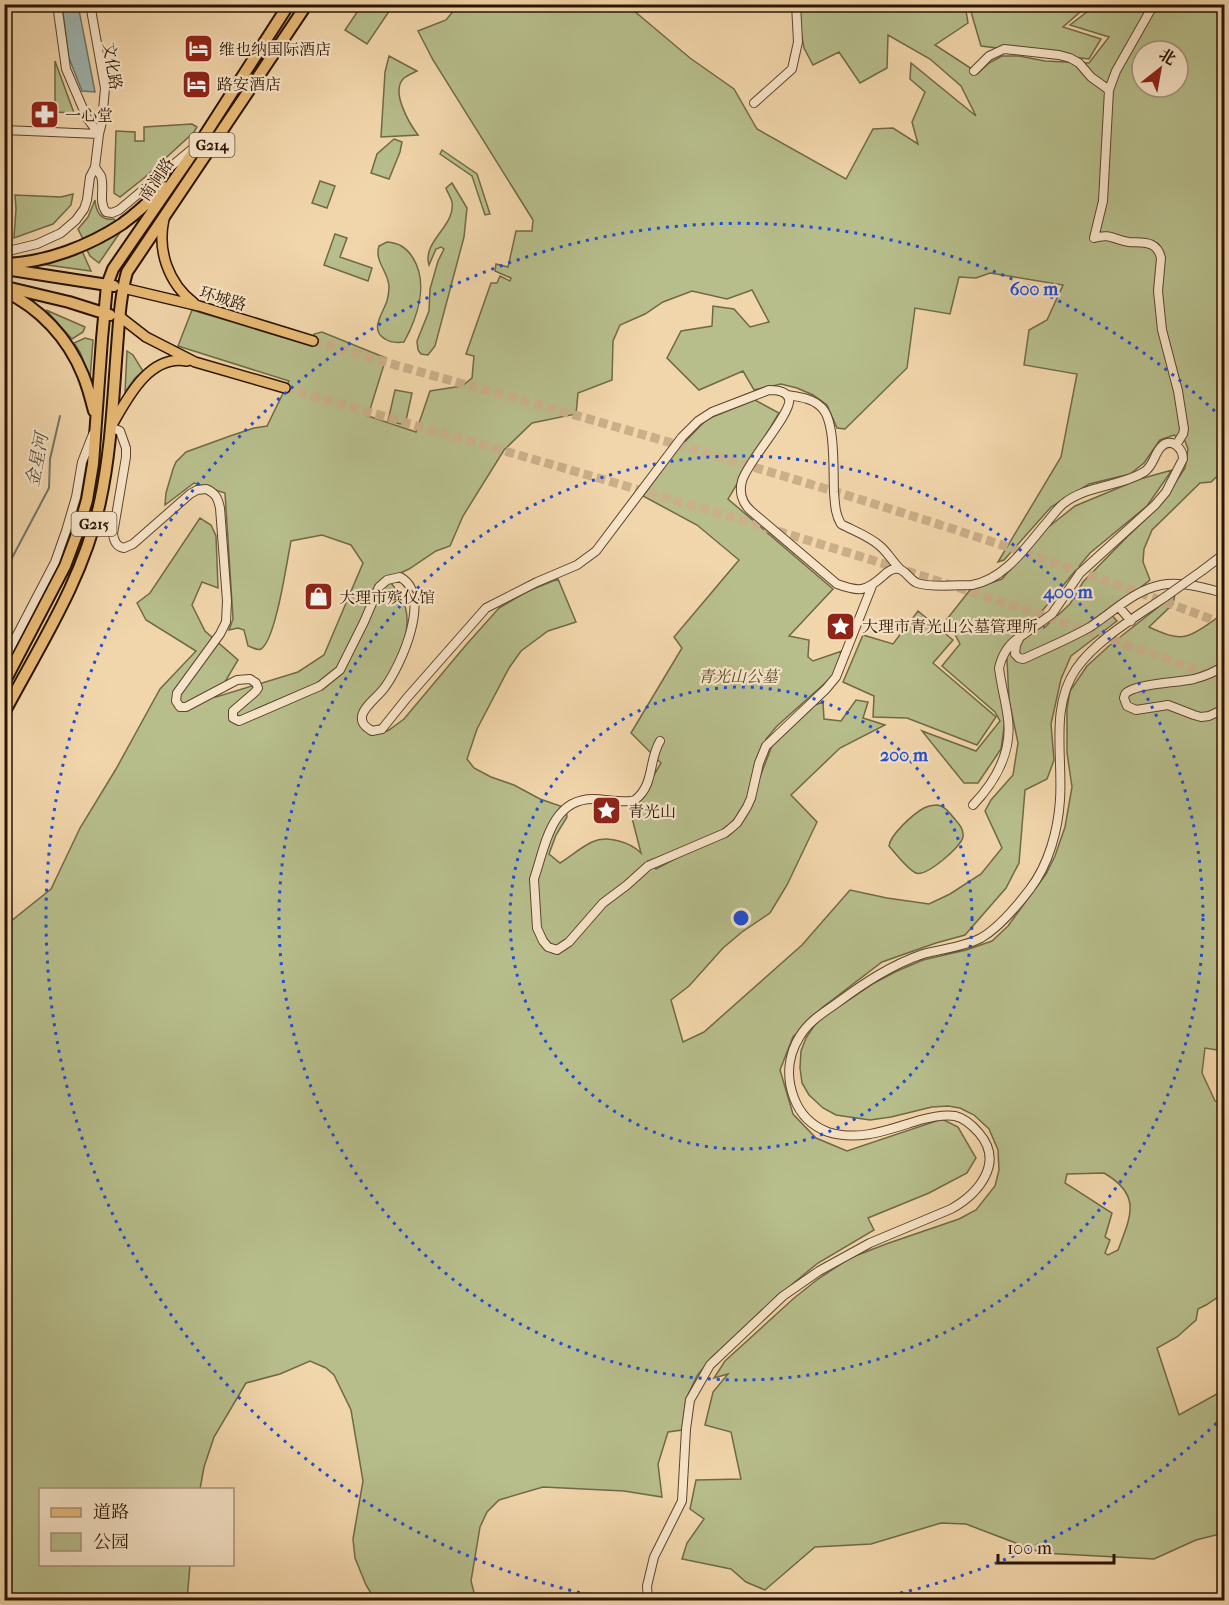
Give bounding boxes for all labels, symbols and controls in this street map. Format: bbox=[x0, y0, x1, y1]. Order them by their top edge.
hotel icon: 维也纳国际酒店 bbox=[182, 33, 214, 65]
north arrow bbox=[1130, 39, 1190, 99]
place label: 维也纳国际酒店 bbox=[219, 40, 331, 59]
street label: 文化路 bbox=[99, 41, 126, 91]
text: 北 bbox=[1156, 44, 1179, 69]
hotel icon: 路安酒店 bbox=[180, 68, 212, 100]
place label: 路安酒店 bbox=[217, 75, 281, 94]
pharmacy icon: 一心堂 bbox=[28, 99, 60, 131]
place label: 一心堂 bbox=[65, 106, 113, 125]
road number: G214 bbox=[190, 133, 234, 157]
street label: 南涧路 bbox=[135, 154, 178, 204]
text: 600 m bbox=[1010, 279, 1059, 300]
street label: 环城路 bbox=[197, 282, 249, 315]
water label: 金星河 bbox=[22, 429, 54, 489]
road number: G215 bbox=[72, 512, 116, 536]
shop icon: 大理市殡仪馆 bbox=[302, 581, 334, 613]
text: 400 m bbox=[1042, 582, 1094, 603]
place label: 大理市殡仪馆 bbox=[339, 588, 435, 607]
place icon: 大理市青光山公墓管理所 bbox=[825, 610, 857, 642]
place label: 大理市青光山公墓管理所 bbox=[862, 617, 1038, 636]
park label: 青光山公墓 bbox=[698, 667, 781, 686]
text: 200 m bbox=[880, 745, 929, 766]
place icon: 青光山 bbox=[591, 795, 623, 827]
place label: 青光山 bbox=[628, 802, 676, 821]
centre of rings bbox=[731, 908, 751, 928]
legend bbox=[39, 1488, 234, 1566]
text: 道路 bbox=[93, 1502, 129, 1523]
scale bar bbox=[998, 1527, 1114, 1565]
text: 公园 bbox=[93, 1532, 129, 1553]
text: 100 m bbox=[1007, 1538, 1052, 1559]

